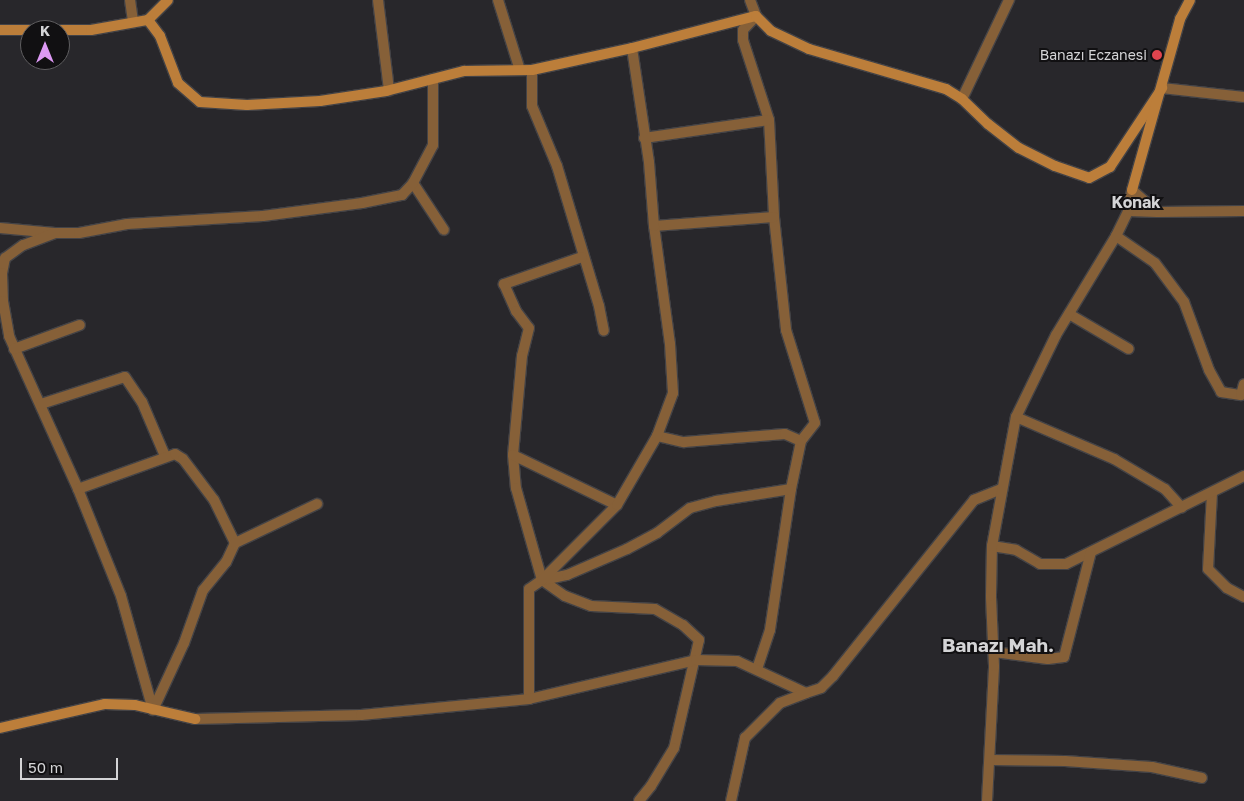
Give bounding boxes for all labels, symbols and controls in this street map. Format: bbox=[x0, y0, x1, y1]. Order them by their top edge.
north arrow bbox=[20, 20, 70, 70]
text: K bbox=[40, 22, 50, 39]
place label: Banazı Eczanesi bbox=[1040, 47, 1147, 63]
marker: Banazı Eczanesi bbox=[1151, 49, 1163, 61]
district label: Konak bbox=[1111, 192, 1161, 212]
district label: Banazı Mah. bbox=[942, 634, 1054, 656]
scale bar bbox=[22, 748, 120, 780]
text: 50 m bbox=[28, 758, 63, 776]

